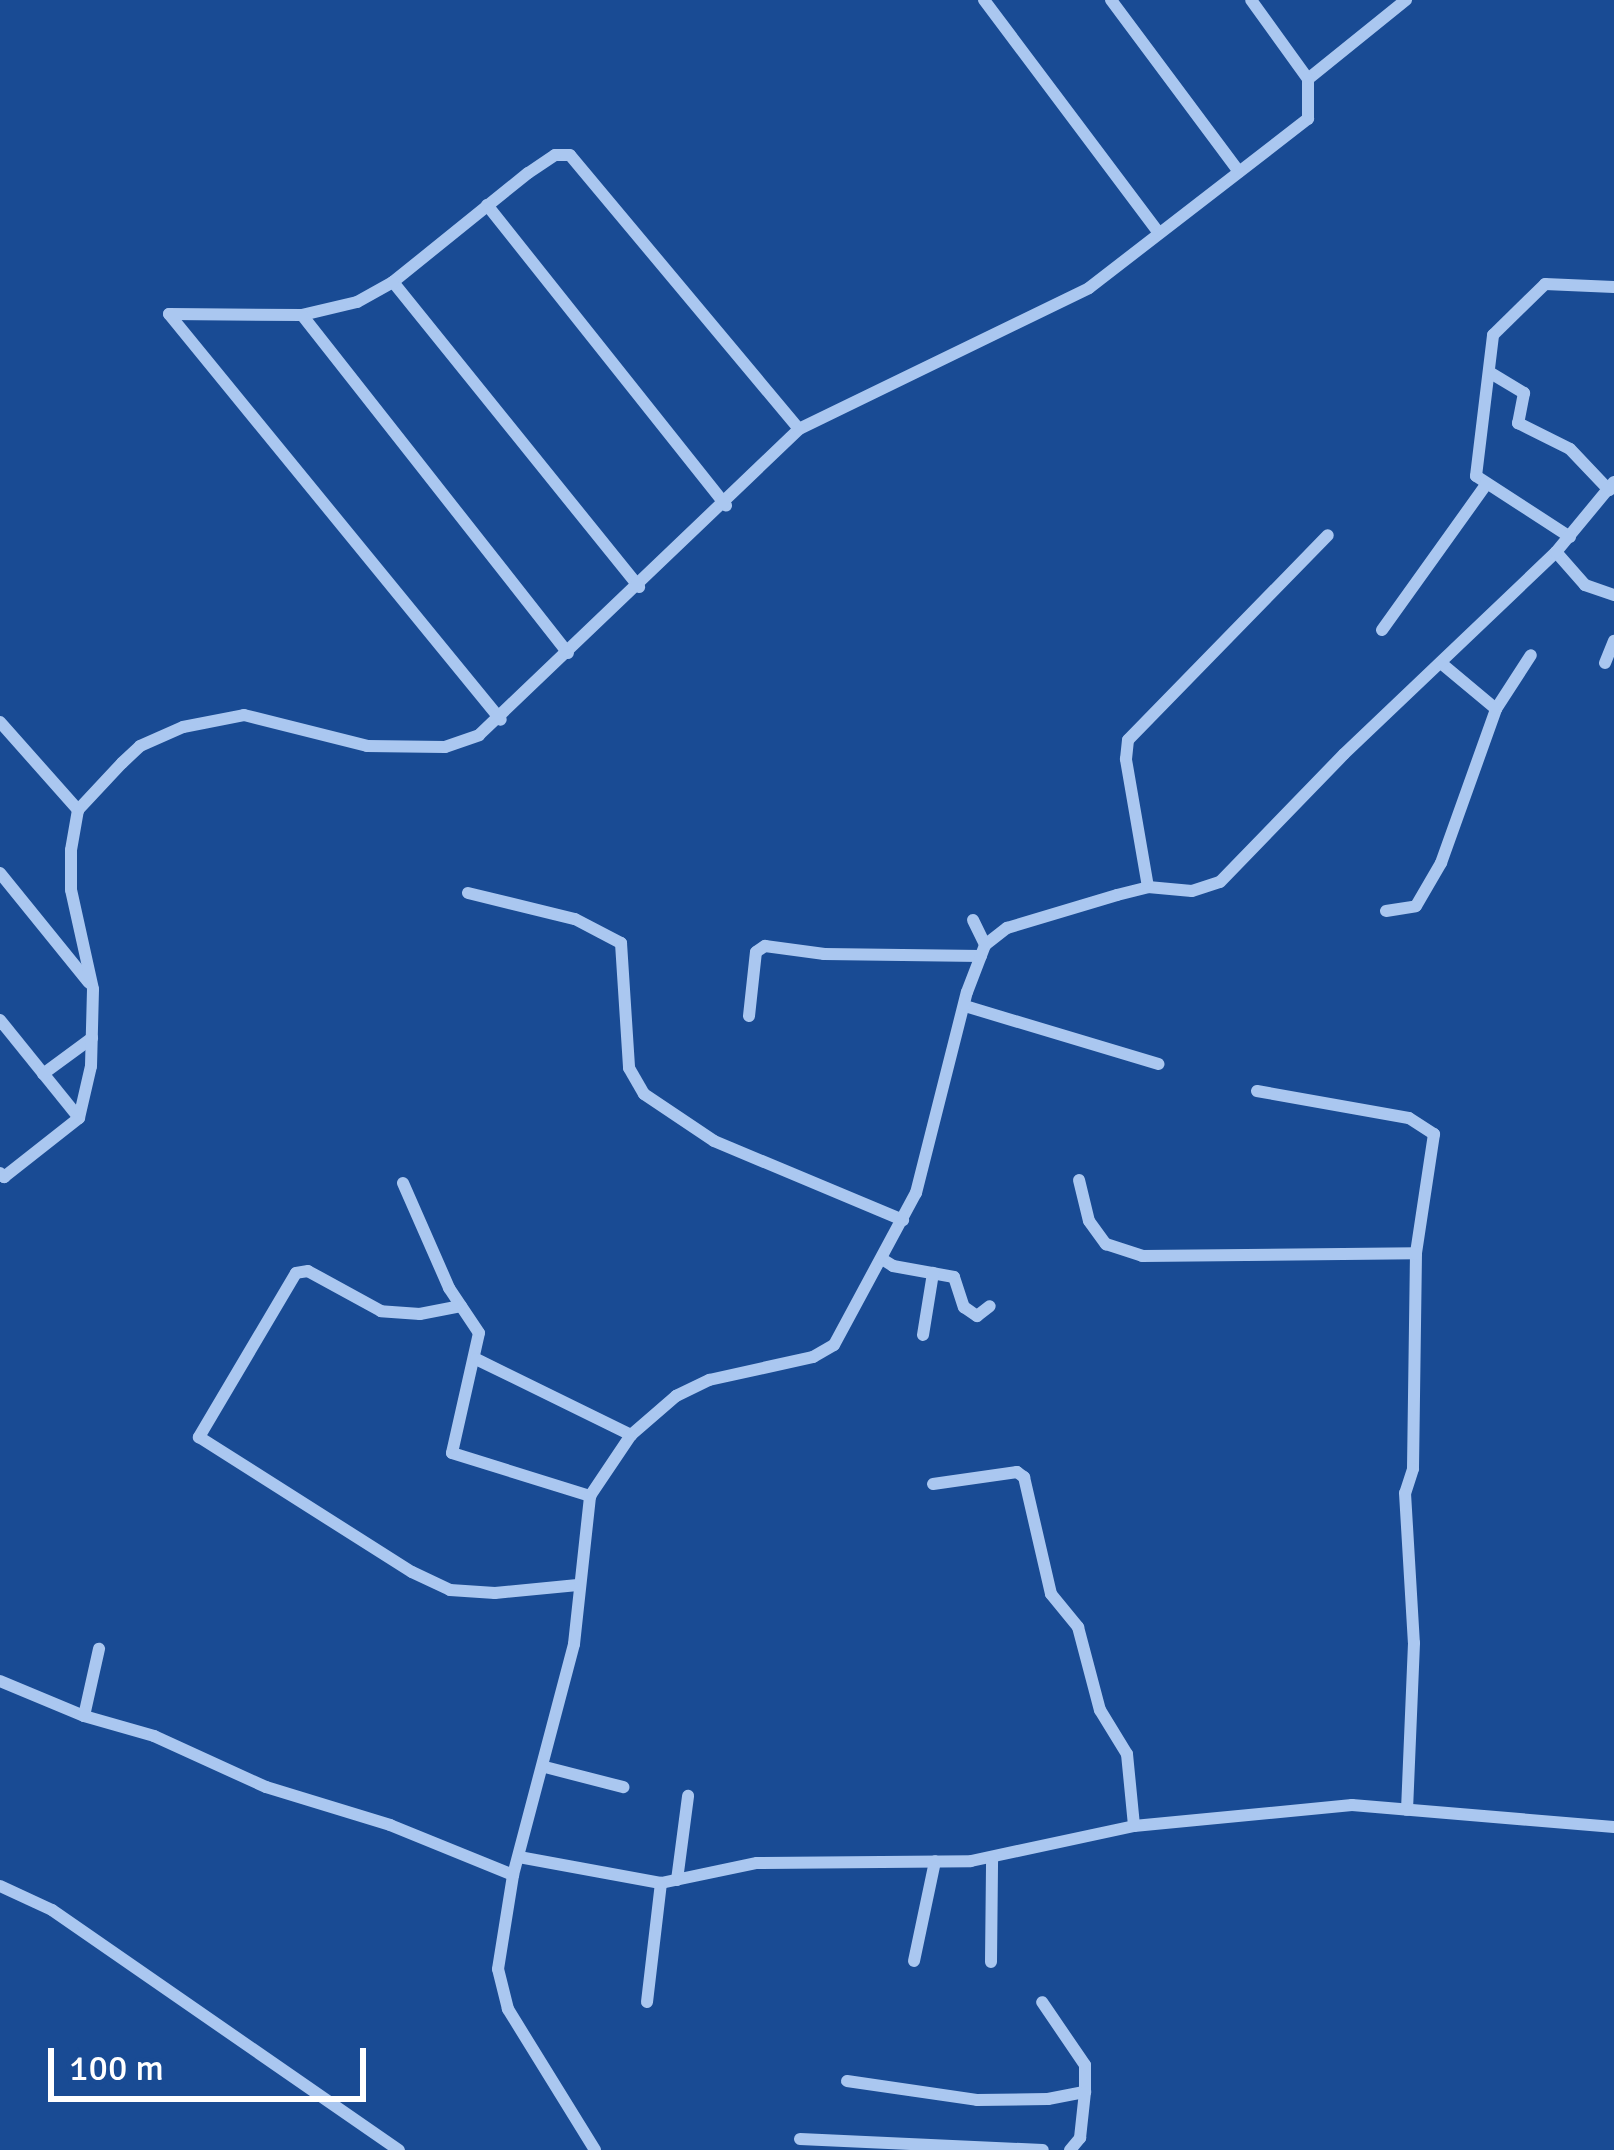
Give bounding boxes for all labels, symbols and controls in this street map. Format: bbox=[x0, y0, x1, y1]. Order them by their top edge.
scale bar bbox=[54, 2024, 372, 2098]
text: 100 m bbox=[69, 2046, 164, 2091]

